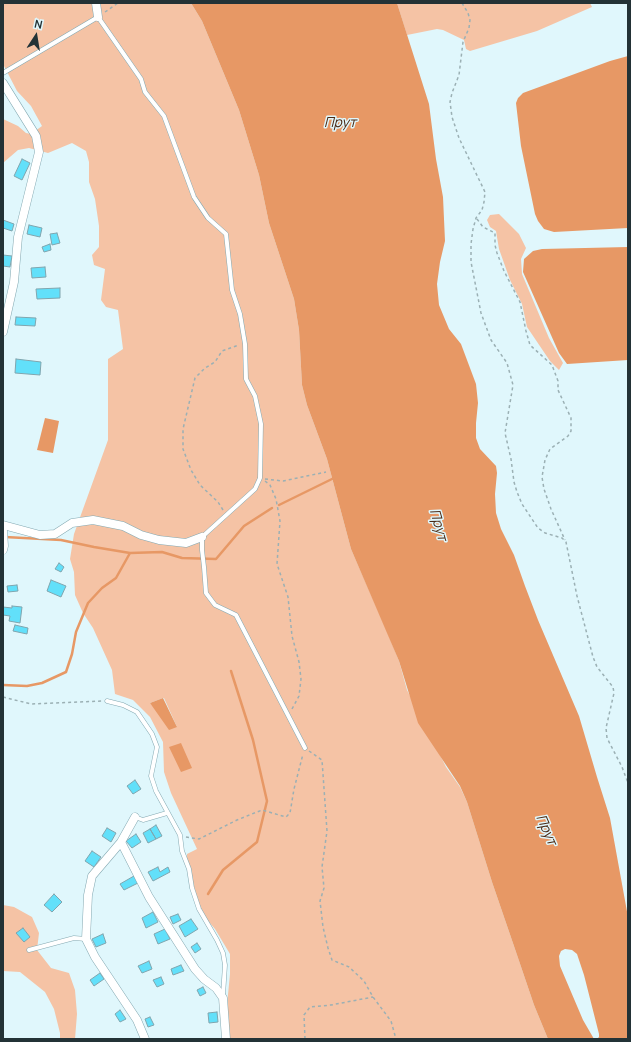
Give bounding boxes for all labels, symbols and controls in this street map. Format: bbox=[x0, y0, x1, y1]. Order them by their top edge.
north arrow bbox=[16, 16, 56, 56]
text: N bbox=[33, 16, 44, 32]
water label: Прут bbox=[324, 115, 356, 131]
water label: Прут bbox=[425, 507, 451, 543]
water label: Прут bbox=[532, 812, 560, 848]

